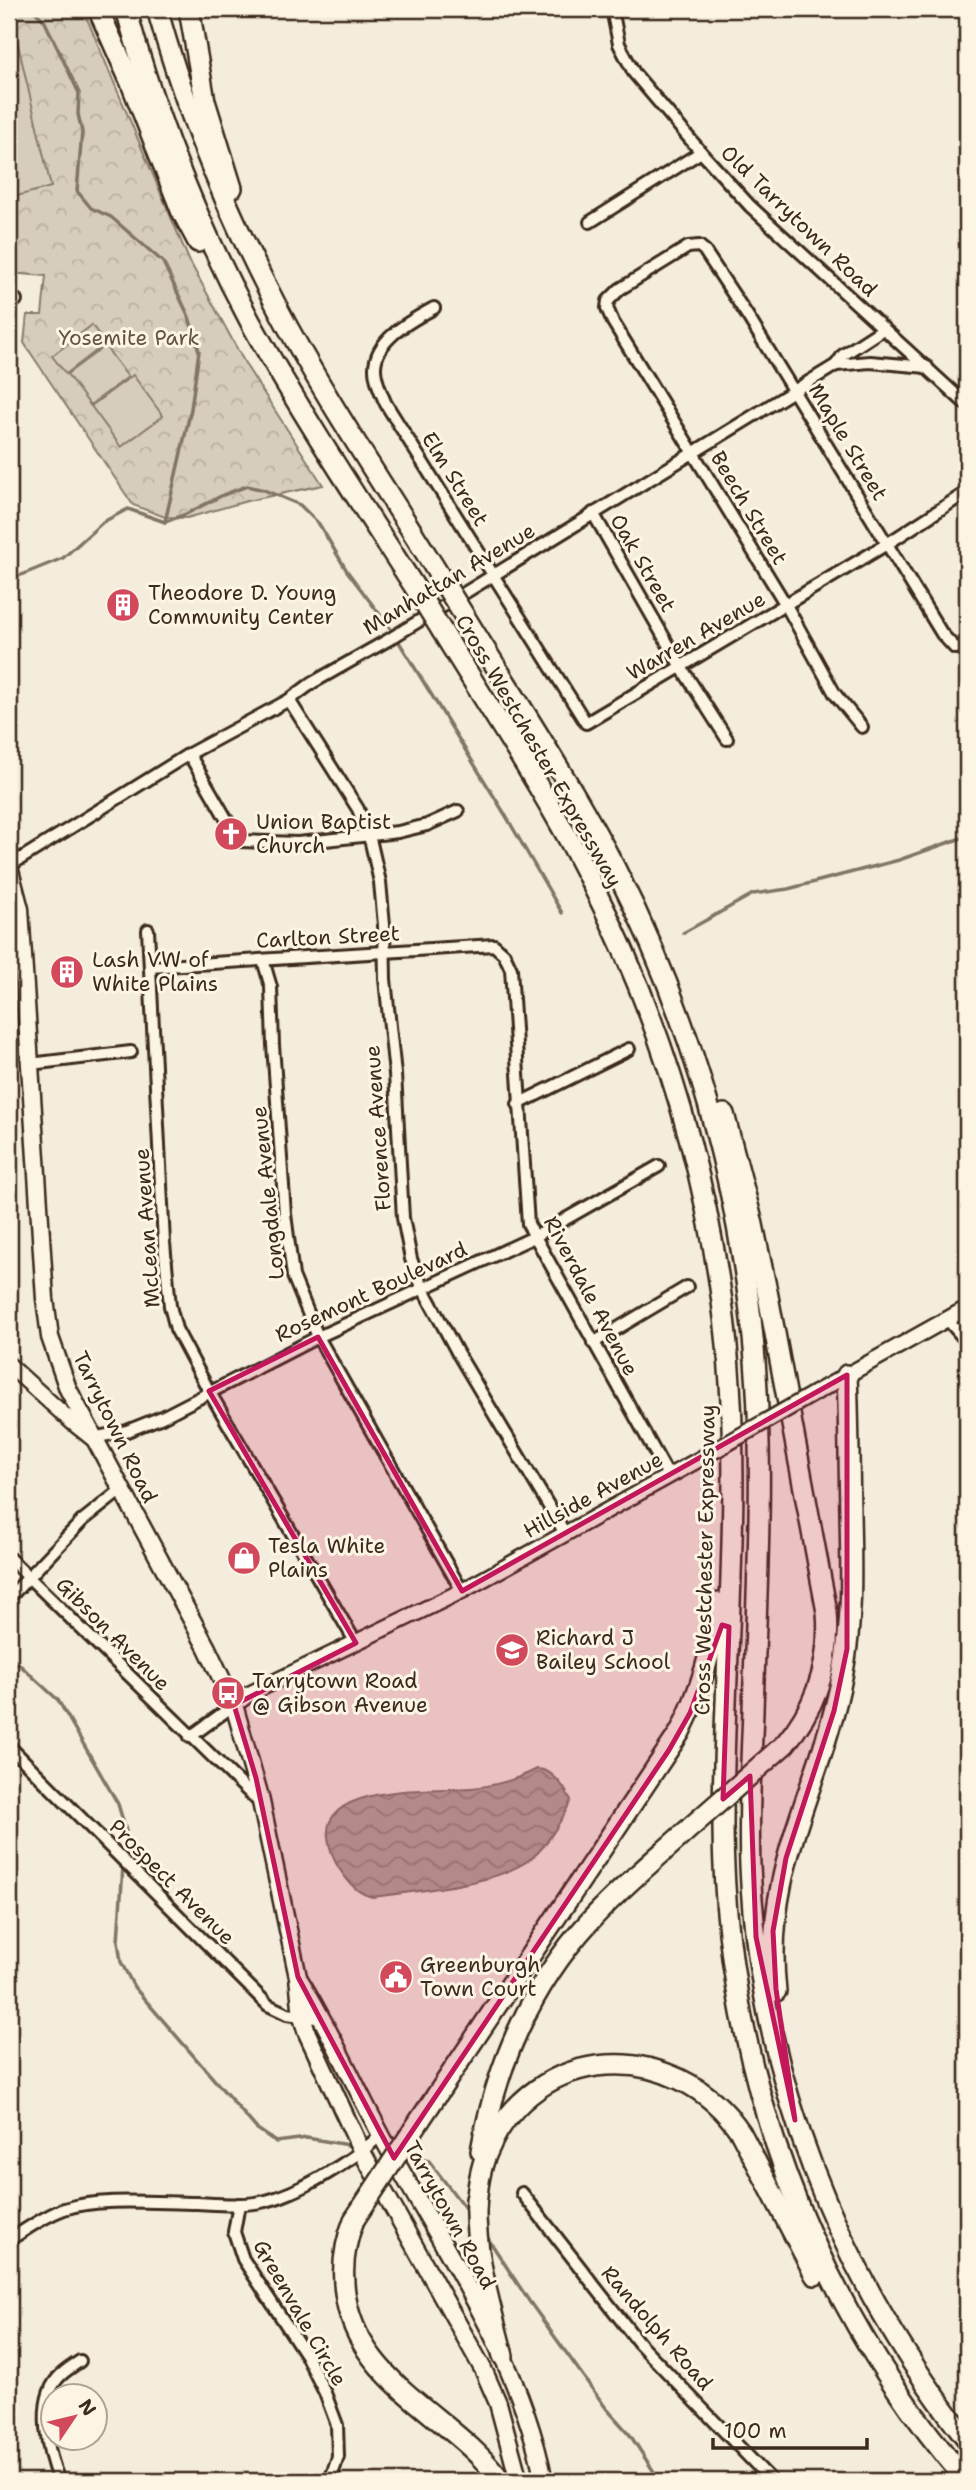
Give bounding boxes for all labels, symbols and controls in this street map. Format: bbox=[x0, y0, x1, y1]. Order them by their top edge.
street label: Old Tarrytown Road bbox=[715, 139, 883, 303]
park label: Yosemite Park bbox=[58, 324, 200, 352]
street label: Maple Street bbox=[802, 378, 894, 506]
street label: Elm Street bbox=[415, 427, 495, 531]
street label: Beech Street bbox=[704, 446, 794, 570]
street label: Oak Street bbox=[604, 509, 682, 617]
street label: Manhattan Avenue bbox=[358, 516, 540, 642]
place label: Theodore D. Young Community Center bbox=[148, 579, 336, 631]
street label: Warren Avenue bbox=[622, 585, 770, 687]
building icon: Theodore D. Young Community Center bbox=[104, 586, 142, 624]
street label: Cross Westchester Expressway bbox=[449, 609, 629, 893]
place label: Union Baptist Church bbox=[256, 808, 391, 860]
church icon: Union Baptist Church bbox=[212, 815, 250, 853]
street label: Carlton Street bbox=[255, 919, 401, 955]
place label: Lash VW of White Plains bbox=[92, 946, 218, 998]
building icon: Lash VW of White Plains bbox=[48, 953, 86, 991]
street label: Florence Avenue bbox=[358, 1044, 398, 1212]
street label: Longdale Avenue bbox=[245, 1105, 291, 1281]
street label: McLean Avenue bbox=[127, 1147, 167, 1309]
street label: Riverdale Avenue bbox=[537, 1211, 645, 1381]
street label: Rosemont Boulevard bbox=[271, 1235, 471, 1349]
street label: Tarrytown Road bbox=[66, 1346, 164, 1508]
street label: Cross Westchester Expressway bbox=[688, 1404, 722, 1716]
street label: Hillside Avenue bbox=[518, 1445, 668, 1545]
place label: Tesla White Plains bbox=[268, 1532, 385, 1584]
shop icon: Tesla White Plains bbox=[225, 1539, 263, 1577]
street label: Gibson Avenue bbox=[50, 1571, 176, 1697]
place label: Richard J Bailey School bbox=[536, 1624, 671, 1676]
school or university icon: Richard J Bailey School bbox=[493, 1631, 531, 1669]
place label: Tarrytown Road @ Gibson Avenue bbox=[252, 1667, 428, 1719]
bus stop icon: Tarrytown Road @ Gibson Avenue bbox=[209, 1674, 247, 1712]
street label: Prospect Avenue bbox=[103, 1813, 241, 1951]
place label: Greenburgh Town Court bbox=[420, 1951, 540, 2003]
public building icon: Greenburgh Town Court bbox=[377, 1958, 415, 1996]
street label: Tarrytown Road bbox=[398, 2136, 502, 2294]
street label: Greenvale Circle bbox=[247, 2235, 353, 2391]
street label: Randolph Road bbox=[595, 2260, 719, 2396]
north arrow bbox=[38, 2382, 108, 2452]
text: N bbox=[73, 2394, 102, 2421]
scale bar bbox=[713, 2406, 867, 2450]
text: 100 m bbox=[724, 2417, 787, 2445]

